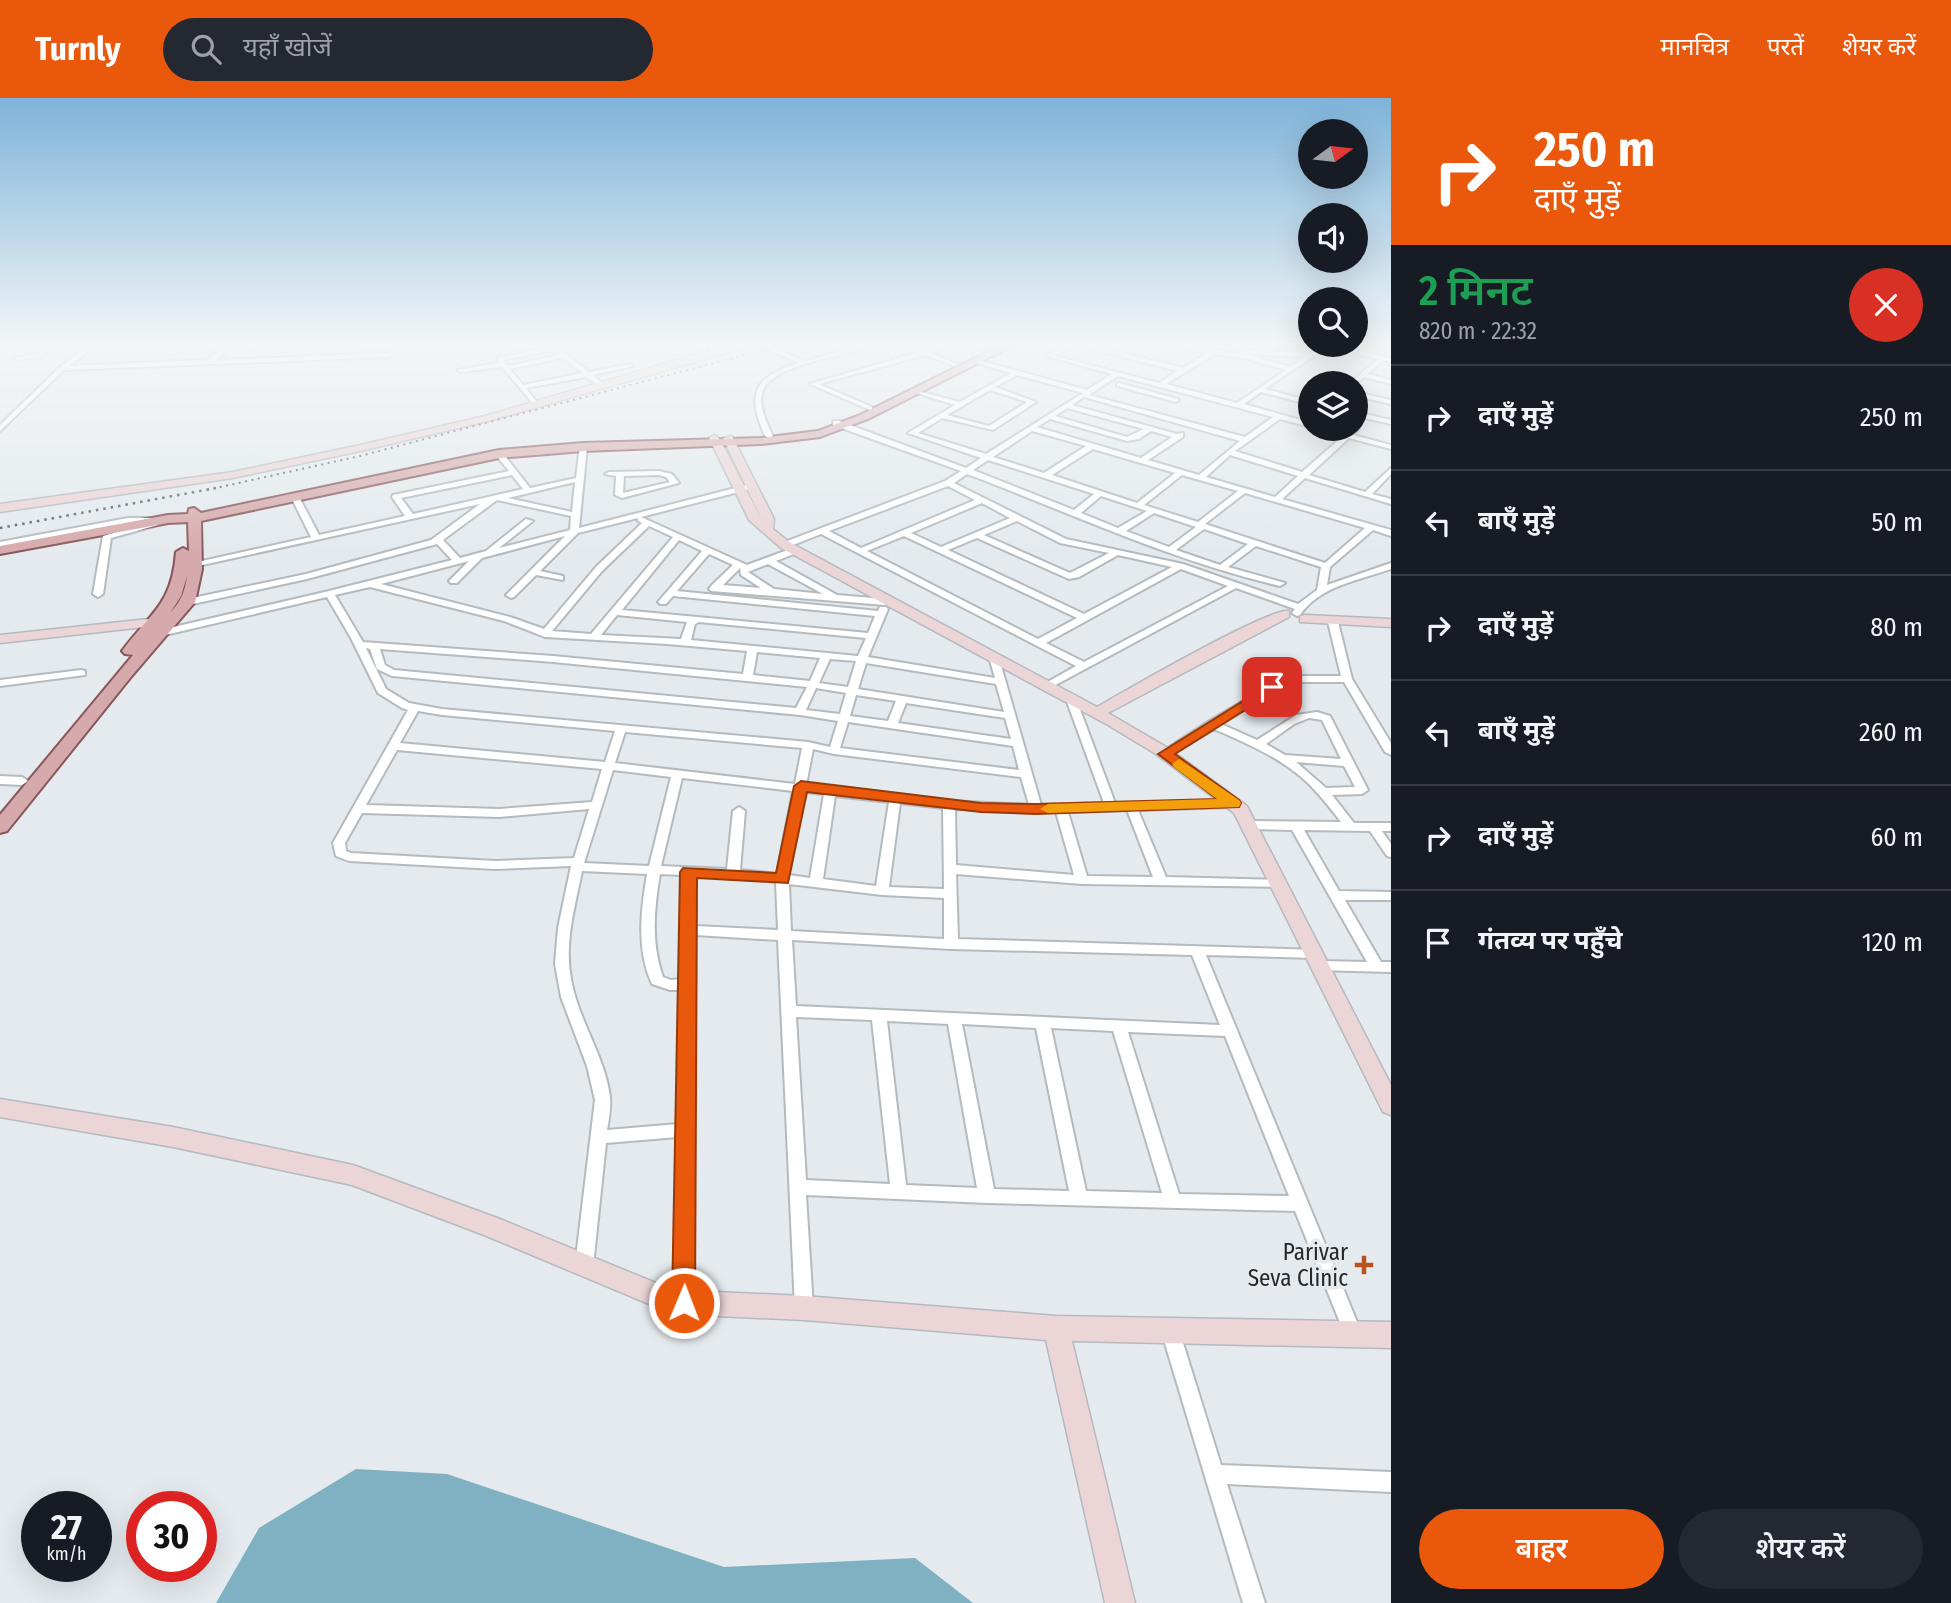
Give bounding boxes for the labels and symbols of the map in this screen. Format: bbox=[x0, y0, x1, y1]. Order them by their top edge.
north arrow bbox=[1298, 119, 1368, 189]
pin bbox=[1242, 657, 1302, 717]
place label: Parivar Seva Clinic bbox=[1248, 1238, 1348, 1292]
marker: Parivar Seva Clinic bbox=[1354, 1255, 1374, 1275]
position arrow bbox=[647, 1266, 721, 1340]
speed limit sign: 30 bbox=[126, 1491, 217, 1582]

